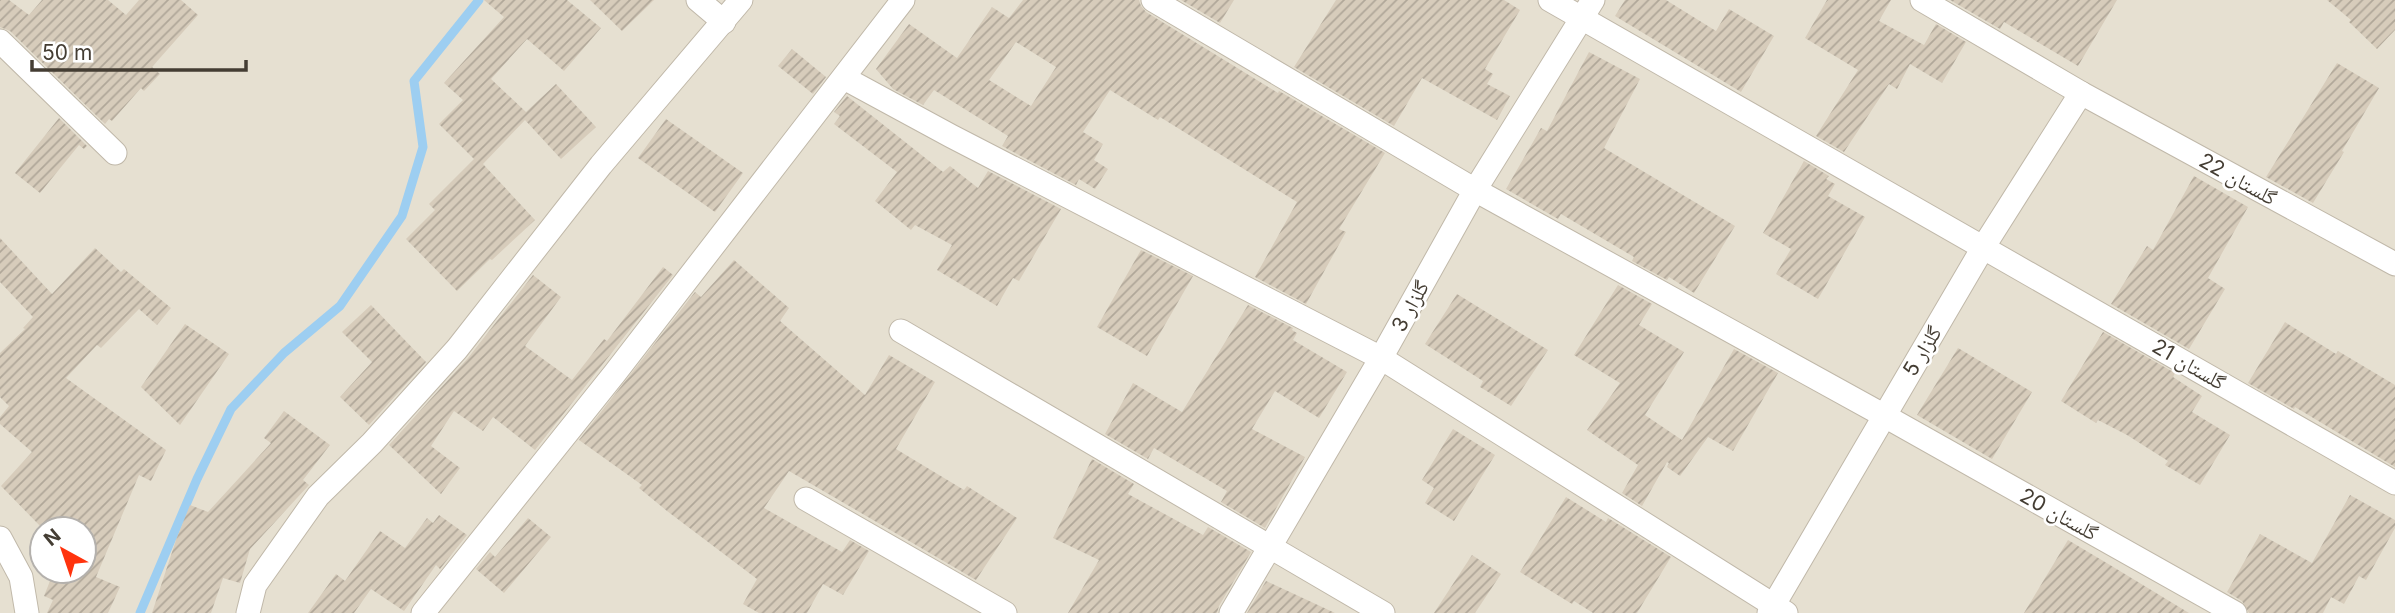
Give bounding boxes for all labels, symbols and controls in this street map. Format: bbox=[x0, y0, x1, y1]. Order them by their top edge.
scale bar bbox=[32, 28, 245, 72]
text: 50 m bbox=[42, 40, 92, 65]
street label: گلستان 22 bbox=[2195, 148, 2281, 211]
street label: گلزار 3 bbox=[1386, 276, 1434, 336]
street label: گلزار 5 bbox=[1897, 321, 1947, 381]
street label: گلستان 21 bbox=[2148, 333, 2230, 395]
street label: گلستان 20 bbox=[2016, 482, 2102, 546]
north arrow bbox=[28, 515, 98, 585]
text: N bbox=[39, 524, 65, 551]

